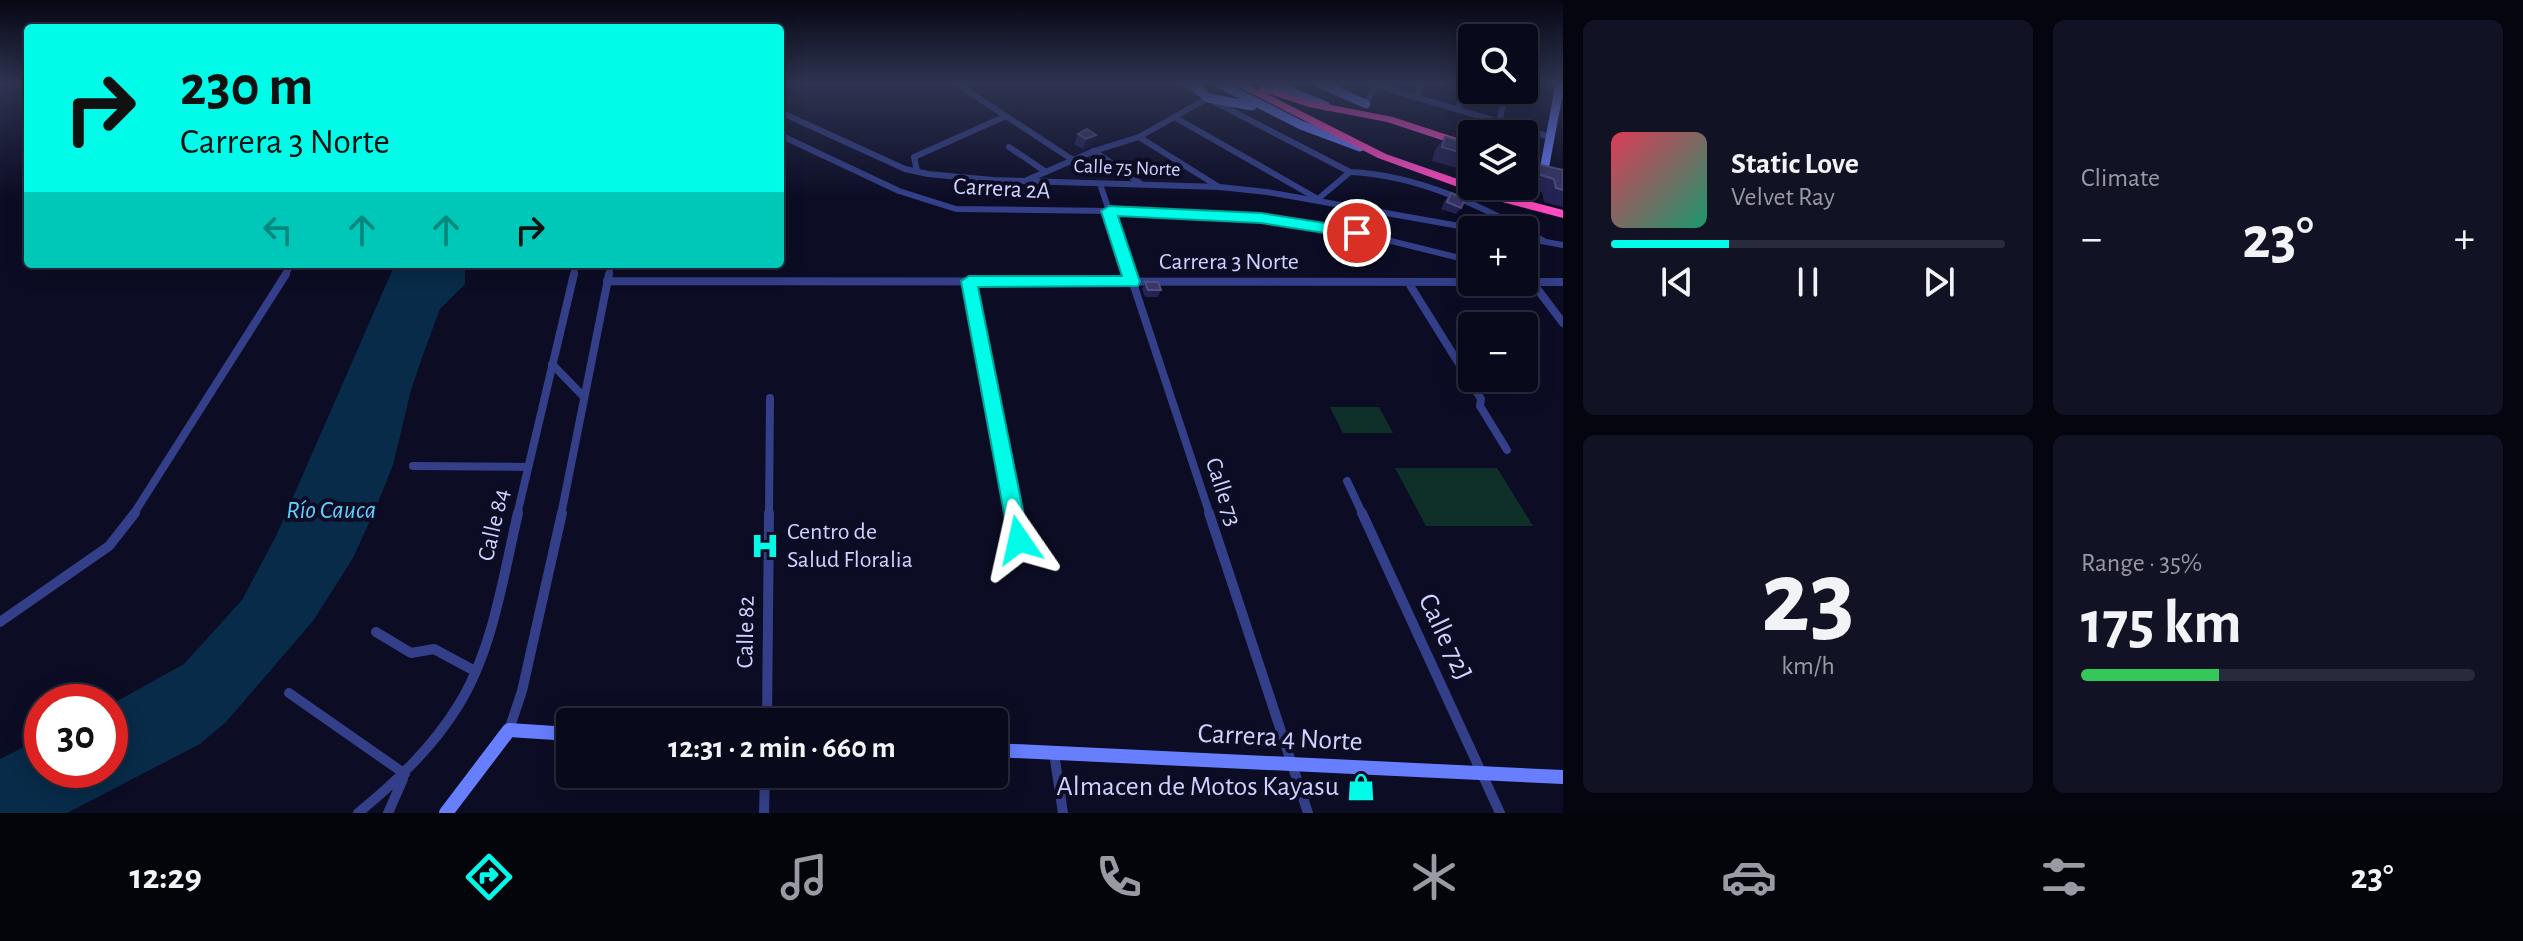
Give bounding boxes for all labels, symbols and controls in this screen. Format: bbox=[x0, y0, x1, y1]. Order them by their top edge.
map controls bbox=[1458, 24, 1538, 392]
button: search bbox=[1458, 24, 1538, 104]
icon: right bbox=[48, 56, 152, 160]
text: 230 m bbox=[180, 59, 313, 115]
button: layers bbox=[1458, 120, 1538, 200]
text: Carrera 3 Norte bbox=[180, 124, 390, 160]
text: Static Love bbox=[1731, 149, 1859, 179]
street label: Calle 75 Norte bbox=[1073, 156, 1181, 180]
text: Climate bbox=[2081, 165, 2160, 191]
street label: Carrera 2A bbox=[953, 174, 1051, 204]
text: Velvet Ray bbox=[1731, 184, 1835, 210]
pin bbox=[1323, 199, 1391, 267]
icon: left bbox=[256, 208, 300, 252]
icon: ahead bbox=[340, 208, 384, 252]
icon: ahead bbox=[424, 208, 468, 252]
icon: right bbox=[508, 208, 552, 252]
text: 23° bbox=[2242, 209, 2314, 269]
icon: arrive bbox=[1335, 211, 1379, 255]
button: + bbox=[1458, 216, 1538, 296]
text: − bbox=[2081, 217, 2102, 261]
text: + bbox=[2454, 217, 2475, 261]
street label: Carrera 3 Norte bbox=[1159, 250, 1299, 274]
icon: previous bbox=[1655, 260, 1699, 304]
icon: pause bbox=[1786, 260, 1830, 304]
icon: next bbox=[1917, 260, 1961, 304]
button: − bbox=[1458, 312, 1538, 392]
street label: Calle 73 bbox=[1201, 455, 1245, 529]
street label: Calle 84 bbox=[474, 487, 514, 563]
water label: Río Cauca bbox=[286, 497, 376, 523]
position arrow bbox=[977, 498, 1061, 582]
place label: Centro de Salud Floralia bbox=[787, 520, 913, 572]
hospital icon: Centro de Salud Floralia bbox=[750, 531, 780, 561]
text: 23 bbox=[1761, 547, 1855, 651]
text: Range · 35% bbox=[2081, 550, 2202, 576]
street label: Calle 72J bbox=[1413, 589, 1477, 685]
text: 175 km bbox=[2081, 594, 2242, 654]
street label: Calle 82 bbox=[733, 595, 759, 669]
text: km/h bbox=[1781, 653, 1835, 679]
speed limit sign: 30 bbox=[24, 684, 128, 788]
street label: Carrera 4 Norte bbox=[1197, 720, 1363, 756]
text: 12:31 · 2 min · 660 m bbox=[668, 733, 896, 763]
shop icon: Almacen de Motos Kayasu bbox=[1346, 772, 1376, 802]
place label: Almacen de Motos Kayasu bbox=[1057, 773, 1339, 801]
icon: directions bbox=[461, 849, 517, 905]
icon: music bbox=[776, 849, 832, 905]
icon: phone bbox=[1091, 849, 1147, 905]
icon: climate bbox=[1406, 849, 1462, 905]
icon: car bbox=[1721, 849, 1777, 905]
icon: filters bbox=[2036, 849, 2092, 905]
text: 12:29 bbox=[129, 859, 202, 895]
text: 23° bbox=[2350, 859, 2393, 895]

